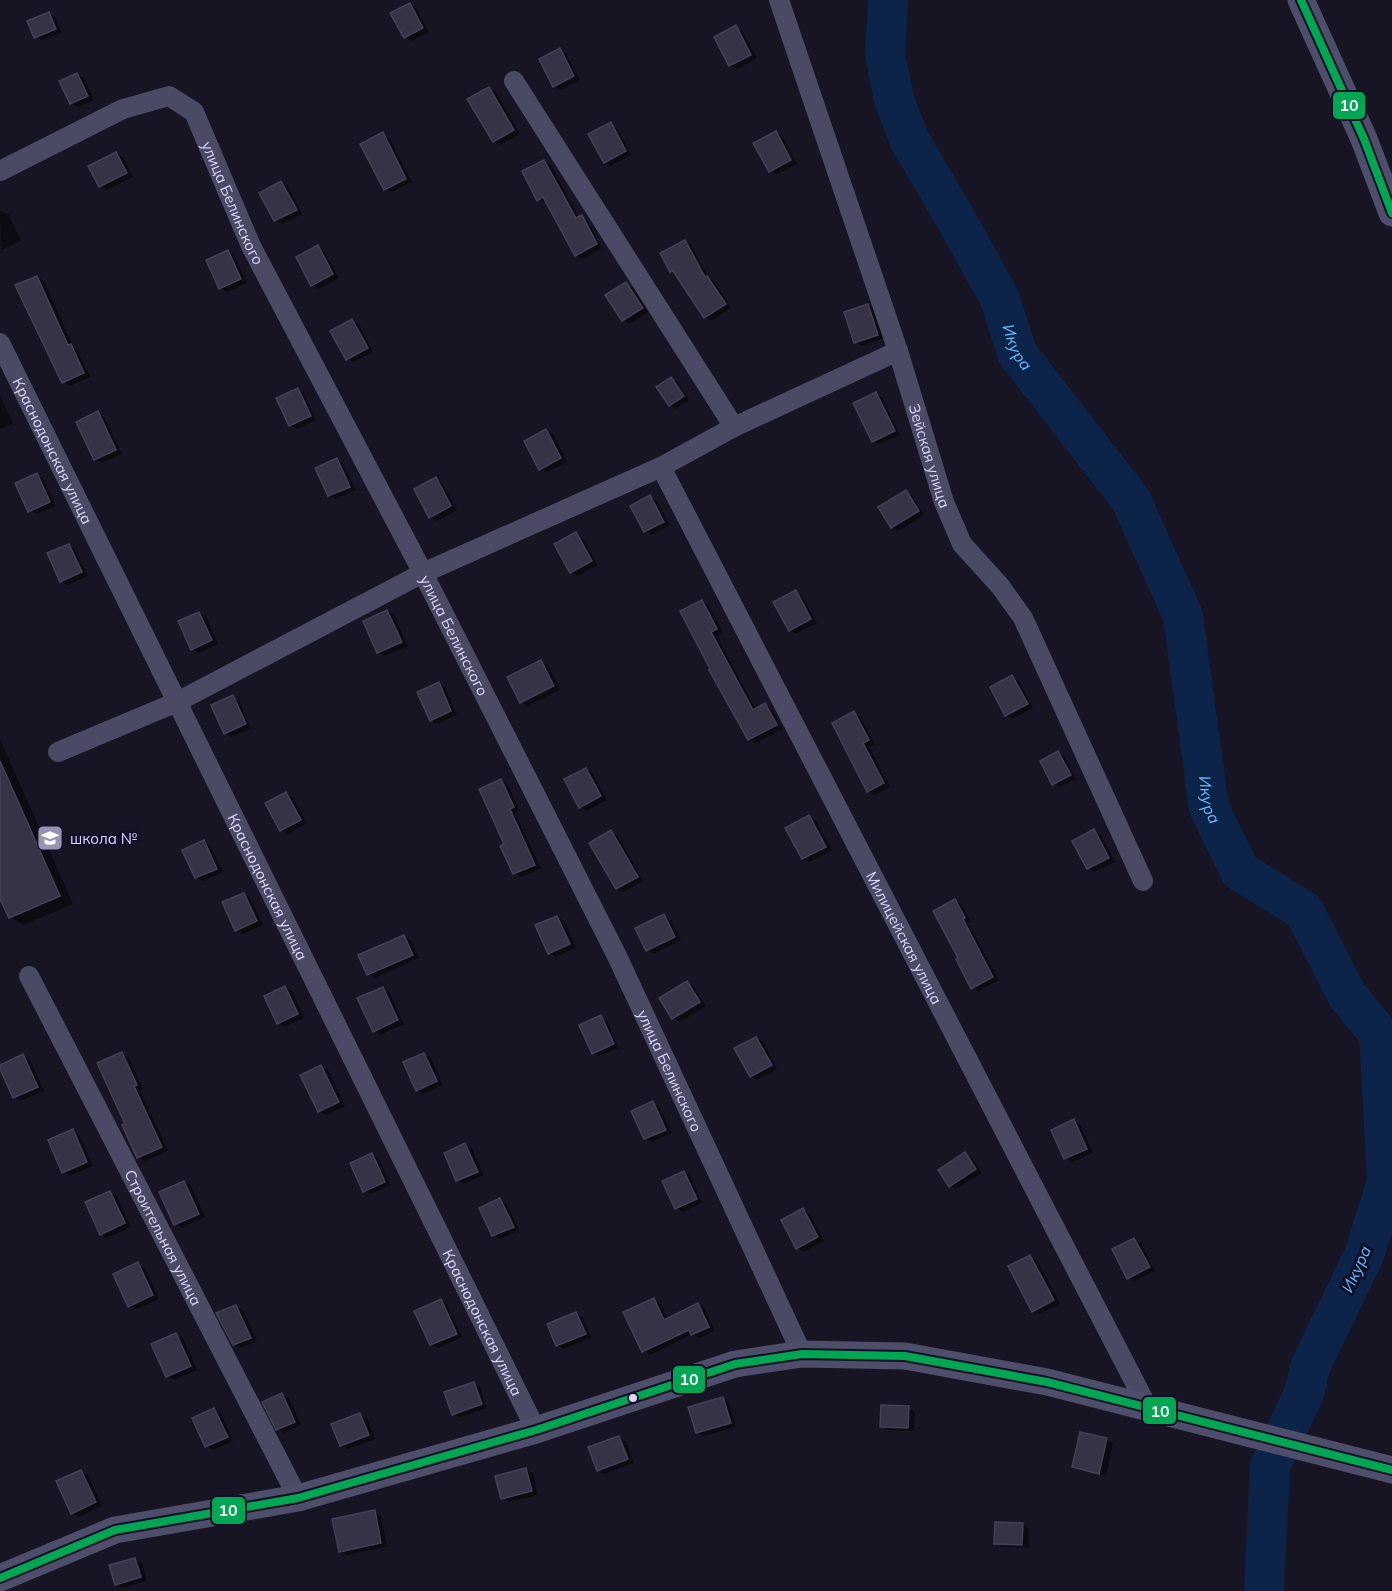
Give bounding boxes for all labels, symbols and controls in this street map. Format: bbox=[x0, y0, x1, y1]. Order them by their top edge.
line badge: 10 bbox=[1332, 91, 1366, 120]
text: 10 bbox=[1339, 95, 1359, 115]
street label: улица Белинского bbox=[198, 138, 268, 268]
water label: Икура bbox=[999, 322, 1037, 374]
street label: Краснодонская улица bbox=[9, 374, 97, 527]
street label: Зейская улица bbox=[905, 401, 955, 511]
street label: улица Белинского bbox=[416, 572, 493, 699]
water label: Икура bbox=[1195, 774, 1225, 827]
street label: Краснодонская улица bbox=[224, 810, 312, 963]
school or university icon: школа № bbox=[35, 823, 65, 853]
place label: школа № bbox=[70, 829, 137, 848]
street label: Милицейская улица bbox=[862, 868, 947, 1007]
street label: улица Белинского bbox=[634, 1006, 707, 1135]
street label: Строительная улица bbox=[121, 1166, 207, 1308]
water label: Икура bbox=[1337, 1242, 1375, 1295]
street label: Краснодонская улица bbox=[439, 1246, 527, 1399]
line badge: 10 bbox=[672, 1365, 706, 1394]
text: 10 bbox=[679, 1369, 699, 1389]
unlabelled marker bbox=[627, 1392, 639, 1404]
line badge: 10 bbox=[1142, 1396, 1177, 1425]
text: 10 bbox=[1150, 1401, 1170, 1421]
line badge: 10 bbox=[211, 1496, 246, 1525]
text: 10 bbox=[218, 1500, 238, 1520]

